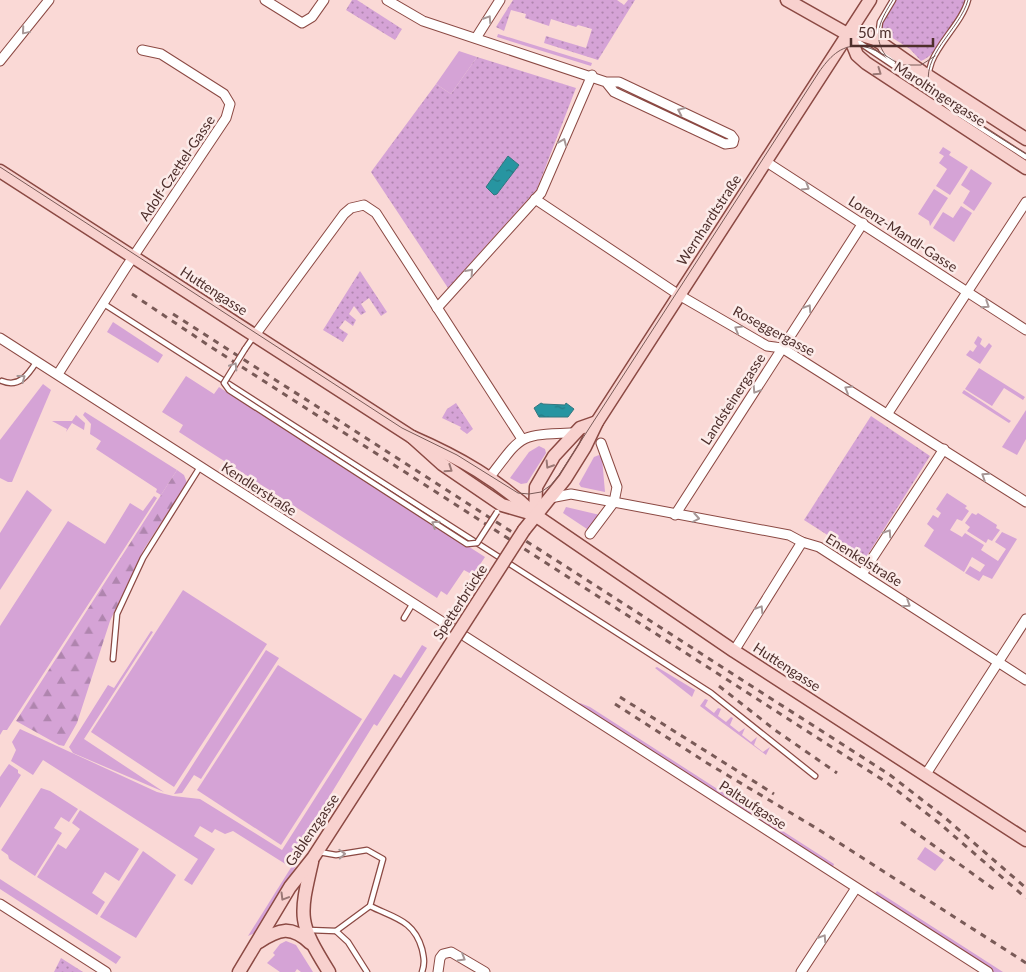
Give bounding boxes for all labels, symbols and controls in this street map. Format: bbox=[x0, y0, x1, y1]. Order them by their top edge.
scale bar bbox=[851, 15, 934, 47]
one-way arrow bbox=[482, 16, 491, 25]
text: 50 m bbox=[858, 23, 892, 41]
one-way arrow bbox=[22, 25, 31, 34]
street label: Maroltingergasse bbox=[891, 58, 989, 129]
one-way arrow bbox=[872, 66, 882, 75]
one-way arrow bbox=[677, 107, 686, 117]
street label: Adolf-Czettel-Gasse bbox=[135, 112, 218, 224]
one-way arrow bbox=[558, 138, 568, 146]
street label: Wernhardtstraße bbox=[673, 171, 744, 268]
one-way arrow bbox=[801, 181, 810, 190]
street label: Lorenz-Mandl-Gasse bbox=[846, 192, 961, 275]
street label: Huttengasse bbox=[177, 263, 251, 319]
one-way arrow bbox=[464, 269, 473, 278]
one-way arrow bbox=[981, 298, 990, 308]
street label: Roseggergasse bbox=[730, 302, 818, 359]
one-way arrow bbox=[802, 304, 811, 313]
one-way arrow bbox=[734, 325, 743, 335]
street label: Landsteinergasse bbox=[697, 350, 768, 448]
one-way arrow bbox=[228, 363, 238, 372]
one-way arrow bbox=[16, 375, 26, 384]
one-way arrow bbox=[752, 384, 762, 393]
one-way arrow bbox=[844, 385, 853, 395]
street label: Kendlerstraße bbox=[219, 458, 300, 519]
one-way arrow bbox=[546, 459, 555, 468]
one-way arrow bbox=[443, 463, 453, 472]
one-way arrow bbox=[982, 473, 991, 482]
one-way arrow bbox=[691, 513, 700, 523]
one-way arrow bbox=[431, 520, 440, 530]
street label: Enenkelstraße bbox=[823, 529, 906, 590]
one-way arrow bbox=[882, 529, 892, 538]
street label: Spetterbrücke bbox=[429, 561, 490, 642]
one-way arrow bbox=[902, 597, 911, 607]
one-way arrow bbox=[753, 606, 763, 615]
street label: Huttengasse bbox=[750, 639, 824, 695]
street label: Paltaufgasse bbox=[716, 777, 790, 833]
street label: Gablenzgasse bbox=[281, 790, 342, 869]
one-way arrow bbox=[338, 849, 346, 860]
one-way arrow bbox=[281, 891, 291, 900]
one-way arrow bbox=[817, 934, 827, 943]
one-way arrow bbox=[457, 952, 466, 962]

